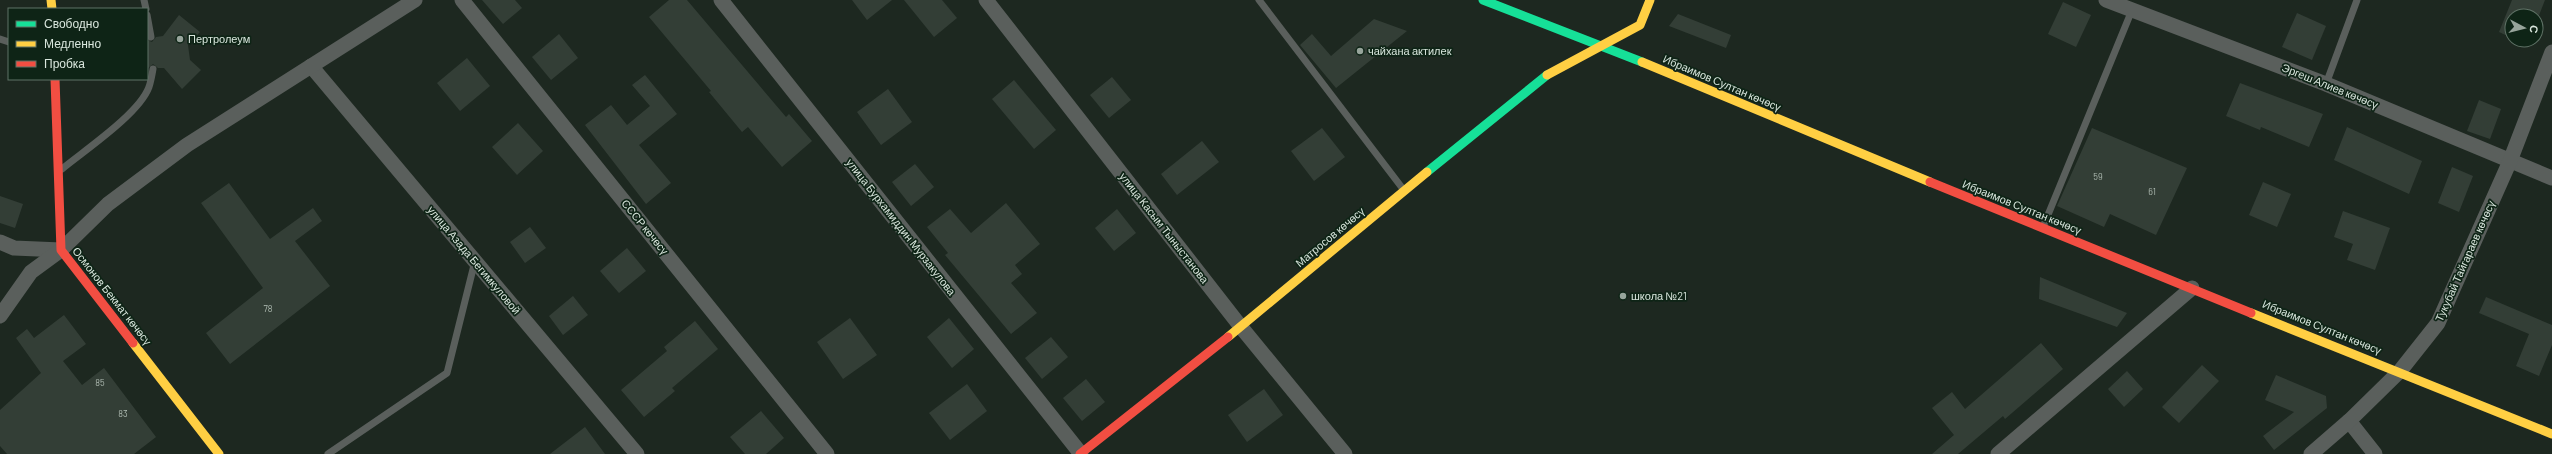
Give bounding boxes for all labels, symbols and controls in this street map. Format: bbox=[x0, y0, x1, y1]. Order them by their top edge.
legend bbox=[8, 8, 148, 80]
north arrow bbox=[2504, 8, 2544, 48]
text: Свободно bbox=[44, 16, 99, 31]
text: С bbox=[2527, 25, 2541, 34]
place label: Пертролеум bbox=[188, 32, 250, 45]
marker: Пертролеум bbox=[175, 34, 185, 44]
text: Медленно bbox=[44, 36, 101, 51]
place label: чайхана актилек bbox=[1368, 44, 1452, 57]
marker: чайхана актилек bbox=[1355, 46, 1365, 56]
street label: Ибраимов Султан көчөсү bbox=[1661, 52, 1784, 114]
text: Пробка bbox=[44, 56, 85, 71]
street label: Эргеш Алиев көчөсү bbox=[2280, 60, 2381, 111]
street label: улица Бурхамиддин Мурзакулова bbox=[844, 156, 959, 298]
street label: улица Касым Тыныстанова bbox=[1117, 170, 1212, 286]
house number: 59 bbox=[2093, 171, 2103, 182]
street label: Ибраимов Султан көчөсү bbox=[1961, 177, 2084, 237]
house number: 61 bbox=[2148, 186, 2156, 197]
street label: СССР көчөсү bbox=[619, 196, 672, 257]
street label: Тукубай Тайгараев көчөсү bbox=[2432, 198, 2497, 323]
street label: улица Азада Бегимкуловой bbox=[425, 203, 524, 317]
street label: Матросов көчөсү bbox=[1293, 204, 1367, 269]
street label: Осмонов Бекмат көчөсү bbox=[70, 244, 155, 348]
place label: школа №21 bbox=[1631, 289, 1687, 302]
marker: школа №21 bbox=[1618, 291, 1628, 301]
street label: Ибраимов Султан көчөсү bbox=[2261, 297, 2384, 357]
house number: 78 bbox=[264, 303, 273, 314]
house number: 85 bbox=[95, 377, 105, 388]
house number: 83 bbox=[118, 408, 128, 419]

